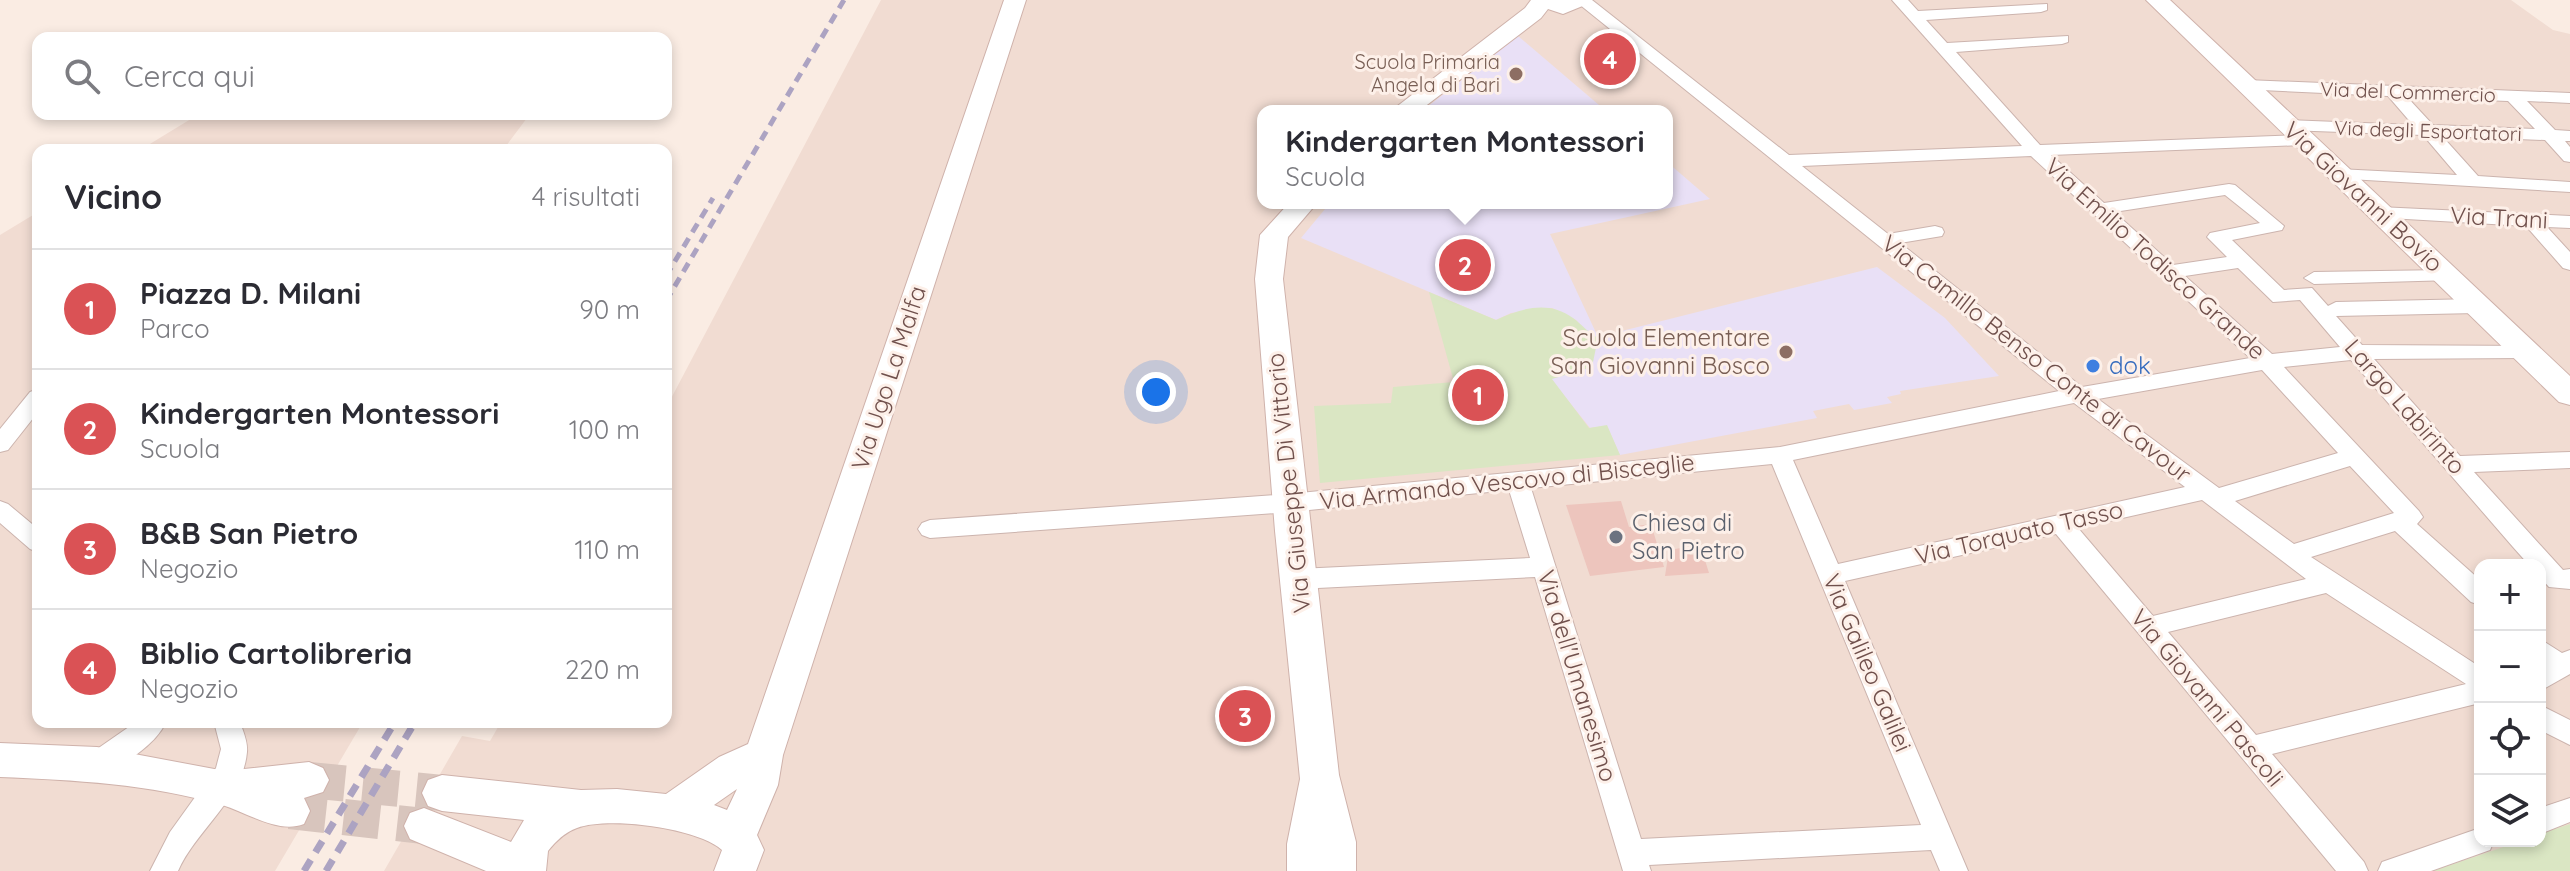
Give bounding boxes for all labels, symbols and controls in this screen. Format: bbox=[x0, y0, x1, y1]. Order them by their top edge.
pin: 4 bbox=[1584, 29, 1636, 89]
search box bbox=[32, 32, 672, 120]
place label: Scuola Primaria Angela di Bari bbox=[1354, 49, 1500, 97]
icon: search bbox=[60, 54, 104, 98]
text: Cerca qui bbox=[124, 57, 255, 95]
marker: Scuola Primaria Angela di Bari bbox=[1507, 65, 1525, 83]
street label: Via del Commercio bbox=[2320, 76, 2496, 107]
popup bbox=[1257, 105, 1673, 209]
street label: Via Giovanni Bovio bbox=[2278, 115, 2450, 278]
street label: Via degli Esportatori bbox=[2334, 115, 2522, 146]
text: Kindergarten Montessori bbox=[1285, 122, 1645, 160]
street label: Via Emilio Todisco Grande bbox=[2039, 151, 2272, 366]
text: Scuola bbox=[1285, 160, 1366, 193]
text: Vicino bbox=[64, 175, 162, 218]
text: 4 risultati bbox=[532, 180, 640, 213]
street label: Via Trani bbox=[2449, 199, 2549, 235]
street label: Via Camillo Benso Conte di Cavour bbox=[1876, 228, 2198, 489]
pin: 2 bbox=[1439, 235, 1491, 295]
text: Piazza D. Milani bbox=[140, 274, 361, 312]
street label: Via Ugo La Malfa bbox=[844, 282, 932, 474]
text: 1 bbox=[85, 293, 95, 326]
text: 90 m bbox=[579, 293, 640, 326]
text: Parco bbox=[140, 312, 210, 345]
place label: Scuola Elementare San Giovanni Bosco bbox=[1550, 322, 1770, 380]
street label: Largo Labirinto bbox=[2339, 333, 2473, 480]
marker: Scuola Elementare San Giovanni Bosco bbox=[1777, 343, 1795, 361]
place label: dok bbox=[2109, 350, 2151, 380]
street label: Via Giuseppe Di Vittorio bbox=[1259, 352, 1317, 615]
marker: dok bbox=[2084, 357, 2102, 375]
pin: 1 bbox=[1452, 365, 1504, 425]
your location bbox=[1136, 372, 1176, 412]
text: Kindergarten Montessori bbox=[140, 394, 499, 432]
text: 2 bbox=[83, 413, 97, 446]
text: 100 m bbox=[569, 413, 640, 446]
text: Scuola bbox=[140, 432, 220, 465]
street label: Via Armando Vescovo di Bisceglie bbox=[1318, 446, 1696, 516]
street label: Via Torquato Tasso bbox=[1912, 494, 2126, 571]
place label: Chiesa di San Pietro bbox=[1632, 507, 1745, 565]
text: B&B San Pietro bbox=[140, 514, 358, 552]
marker: Chiesa di San Pietro bbox=[1607, 528, 1625, 546]
text: 3 bbox=[83, 533, 97, 566]
text: 110 m bbox=[574, 533, 640, 566]
text: Negozio bbox=[140, 552, 238, 585]
map controls bbox=[2474, 559, 2546, 847]
button: + bbox=[2474, 559, 2546, 631]
street label: Via dell'Umanesimo bbox=[1531, 566, 1624, 785]
street label: Via Galileo Galilei bbox=[1817, 569, 1919, 756]
street label: Via Giovanni Pascoli bbox=[2125, 602, 2291, 792]
button: − bbox=[2474, 631, 2546, 703]
text: Biblio Cartolibreria bbox=[140, 634, 412, 672]
text: 4 bbox=[82, 653, 98, 686]
text: 220 m bbox=[565, 653, 640, 686]
text: Negozio bbox=[140, 672, 238, 705]
pin: 3 bbox=[1219, 686, 1271, 746]
button: locate bbox=[2474, 703, 2546, 775]
button: layers bbox=[2474, 775, 2546, 847]

